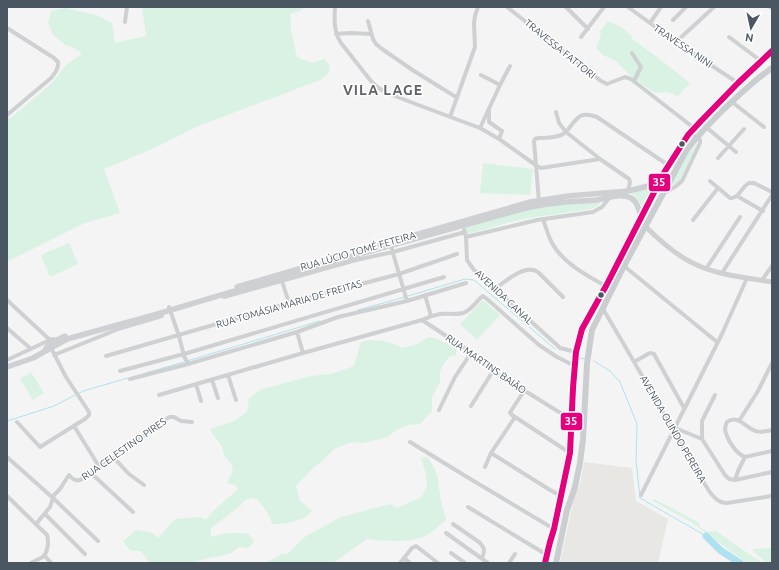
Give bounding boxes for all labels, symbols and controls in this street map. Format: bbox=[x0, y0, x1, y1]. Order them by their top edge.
north arrow bbox=[731, 8, 771, 48]
street label: TRAVESSA FATTORI bbox=[522, 17, 598, 81]
street label: TRAVESSA NINI bbox=[651, 22, 715, 70]
text: N bbox=[744, 31, 754, 44]
district label: VILA LAGE bbox=[343, 82, 423, 98]
unlabelled marker bbox=[677, 139, 687, 149]
line badge: 35 bbox=[648, 173, 671, 192]
text: 35 bbox=[653, 176, 665, 188]
street label: RUA LÚCIO TOMÉ FETEIRA bbox=[299, 228, 418, 273]
street label: AVENIDA CANAL bbox=[473, 267, 535, 327]
street label: RUA TOMÁSIA MARIA DE FREITAS bbox=[215, 277, 363, 330]
unlabelled marker bbox=[596, 290, 606, 300]
street label: RUA MARTINS BAIÃO bbox=[444, 332, 529, 396]
street label: AVENIDA OLINDO PEREIRA bbox=[638, 373, 709, 485]
line badge: 35 bbox=[560, 412, 583, 431]
text: 35 bbox=[565, 415, 577, 427]
street label: RUA CELESTINO PIRES bbox=[80, 416, 168, 482]

